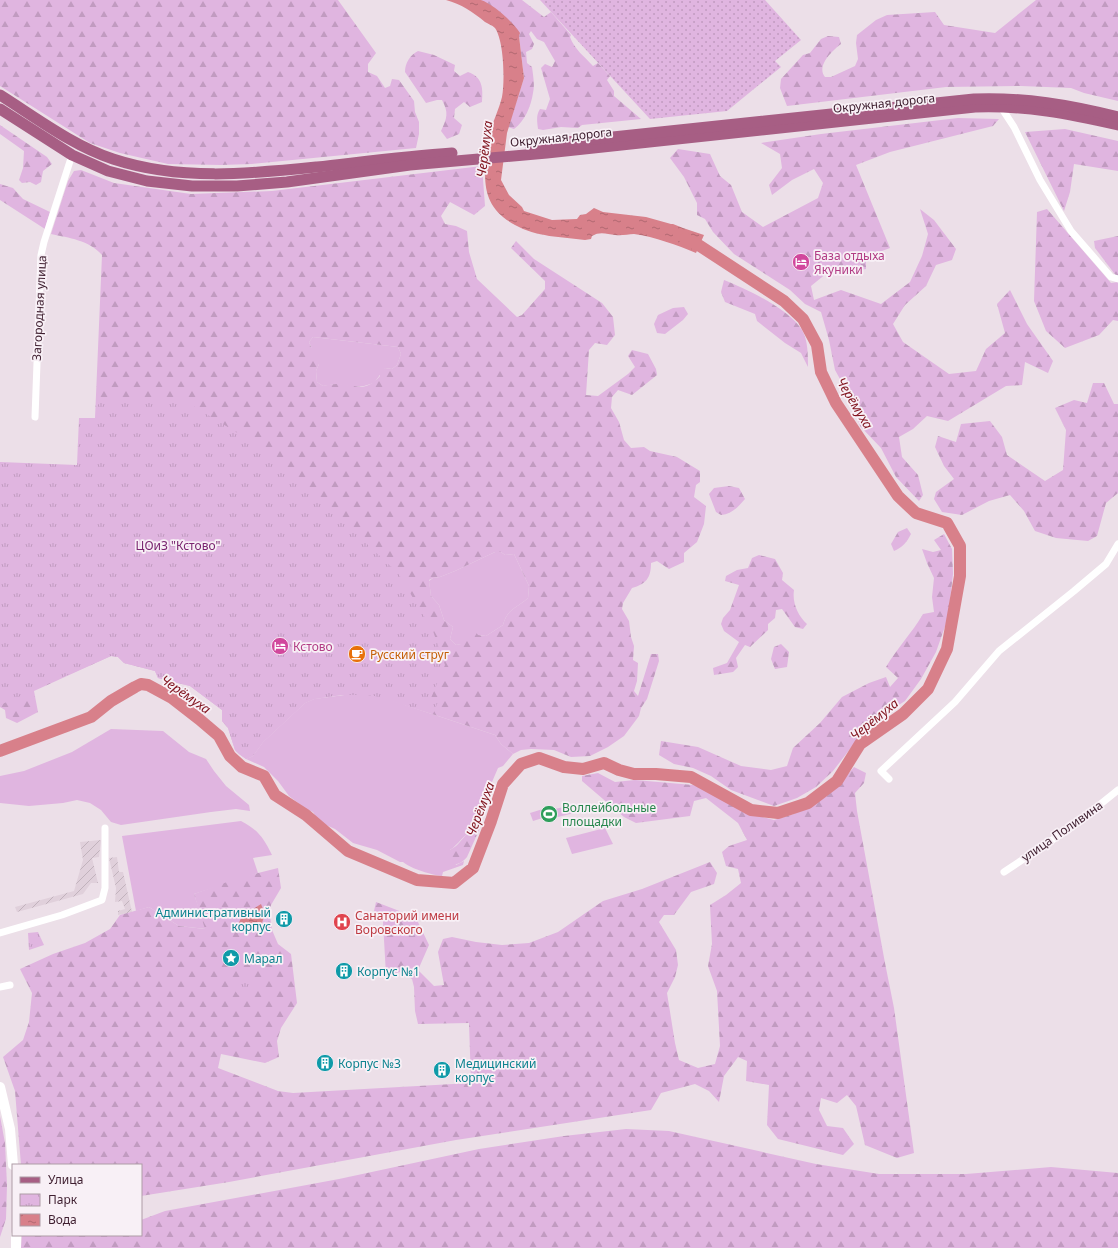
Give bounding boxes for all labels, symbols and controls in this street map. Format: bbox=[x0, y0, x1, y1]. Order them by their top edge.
street label: Окружная дорога bbox=[832, 89, 936, 117]
water label: Черёмуха bbox=[472, 119, 497, 179]
street label: Окружная дорога bbox=[509, 123, 613, 151]
place label: База отдыха Якуники bbox=[814, 247, 885, 278]
hotel icon: База отдыха Якуники bbox=[791, 252, 811, 272]
street label: Загородная улица bbox=[28, 255, 50, 361]
water label: Черёмуха bbox=[833, 374, 878, 433]
park label: ЦОиЗ "Кстово" bbox=[136, 537, 221, 554]
hotel icon: Кстово bbox=[270, 636, 290, 656]
place label: Кстово bbox=[293, 638, 333, 655]
cafe icon: Русский струг bbox=[347, 644, 367, 664]
place label: Русский струг bbox=[370, 646, 449, 663]
water label: Черёмуха bbox=[157, 670, 215, 718]
water label: Черёмуха bbox=[846, 694, 902, 744]
water label: Черёмуха bbox=[461, 778, 499, 839]
street label: улица Поливина bbox=[1018, 797, 1106, 865]
place label: Воллейбольные площадки bbox=[562, 799, 656, 830]
sports icon: Воллейбольные площадки bbox=[539, 804, 559, 824]
place label: Административный корпус bbox=[155, 904, 271, 935]
place label: Санаторий имени Воровского bbox=[355, 907, 459, 938]
building icon: Административный корпус bbox=[274, 909, 294, 929]
hospital icon: Санаторий имени Воровского bbox=[332, 912, 352, 932]
place icon: Марал bbox=[221, 948, 241, 968]
place label: Марал bbox=[244, 950, 283, 967]
building icon: Корпус №1 bbox=[334, 961, 354, 981]
place label: Корпус №1 bbox=[357, 963, 420, 980]
building icon: Корпус №3 bbox=[315, 1053, 335, 1073]
place label: Корпус №3 bbox=[338, 1055, 401, 1072]
place label: Медицинский корпус bbox=[455, 1055, 536, 1086]
building icon: Медицинский корпус bbox=[432, 1060, 452, 1080]
legend bbox=[12, 1164, 142, 1236]
text: Улица bbox=[48, 1171, 83, 1188]
text: Парк bbox=[48, 1191, 78, 1208]
text: Вода bbox=[48, 1211, 77, 1228]

